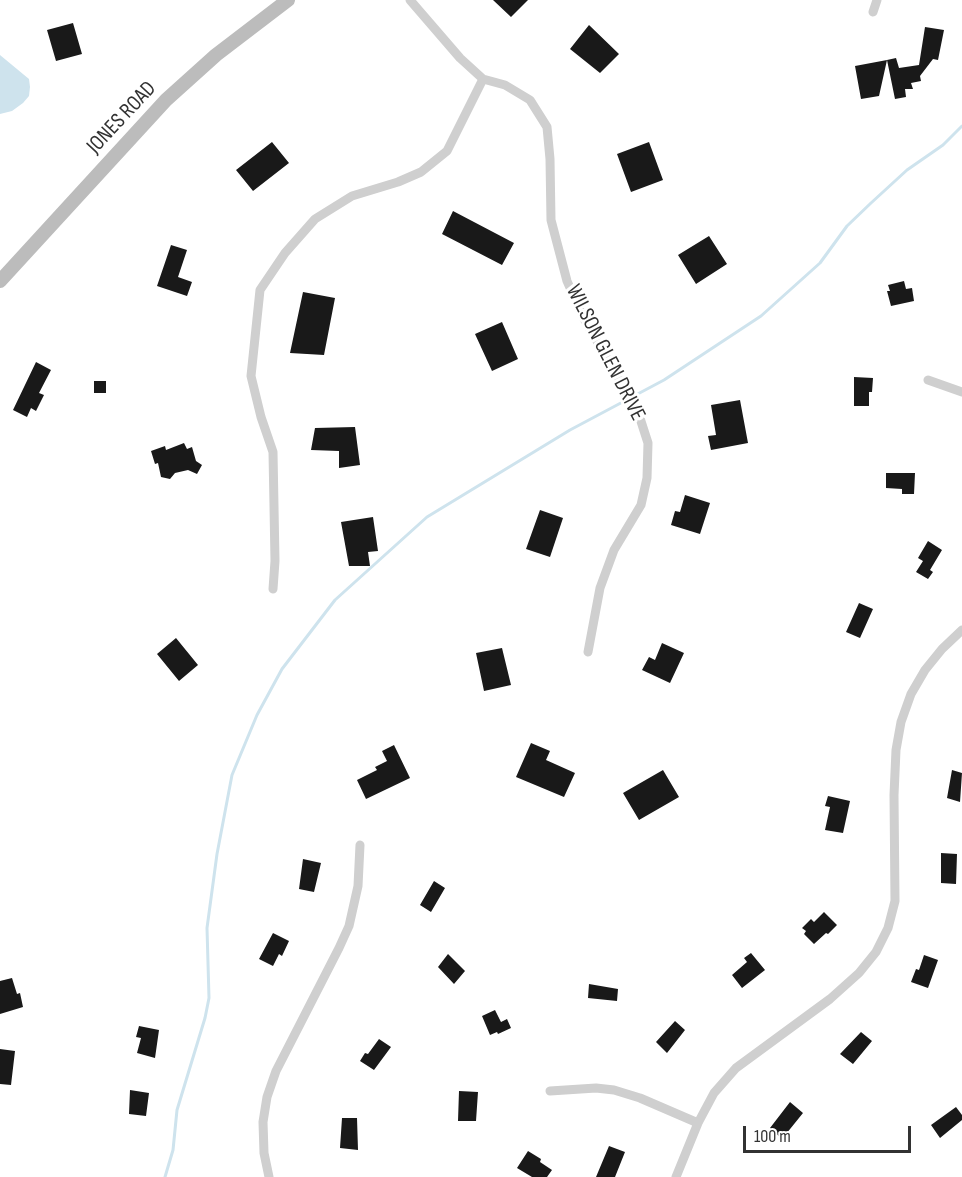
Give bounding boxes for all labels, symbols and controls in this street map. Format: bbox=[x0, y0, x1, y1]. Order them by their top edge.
street label: JONES ROAD bbox=[82, 76, 162, 160]
street label: WILSON GLEN DRIVE bbox=[559, 281, 651, 425]
scale bar bbox=[746, 1114, 914, 1152]
text: 100 m bbox=[754, 1126, 791, 1147]

